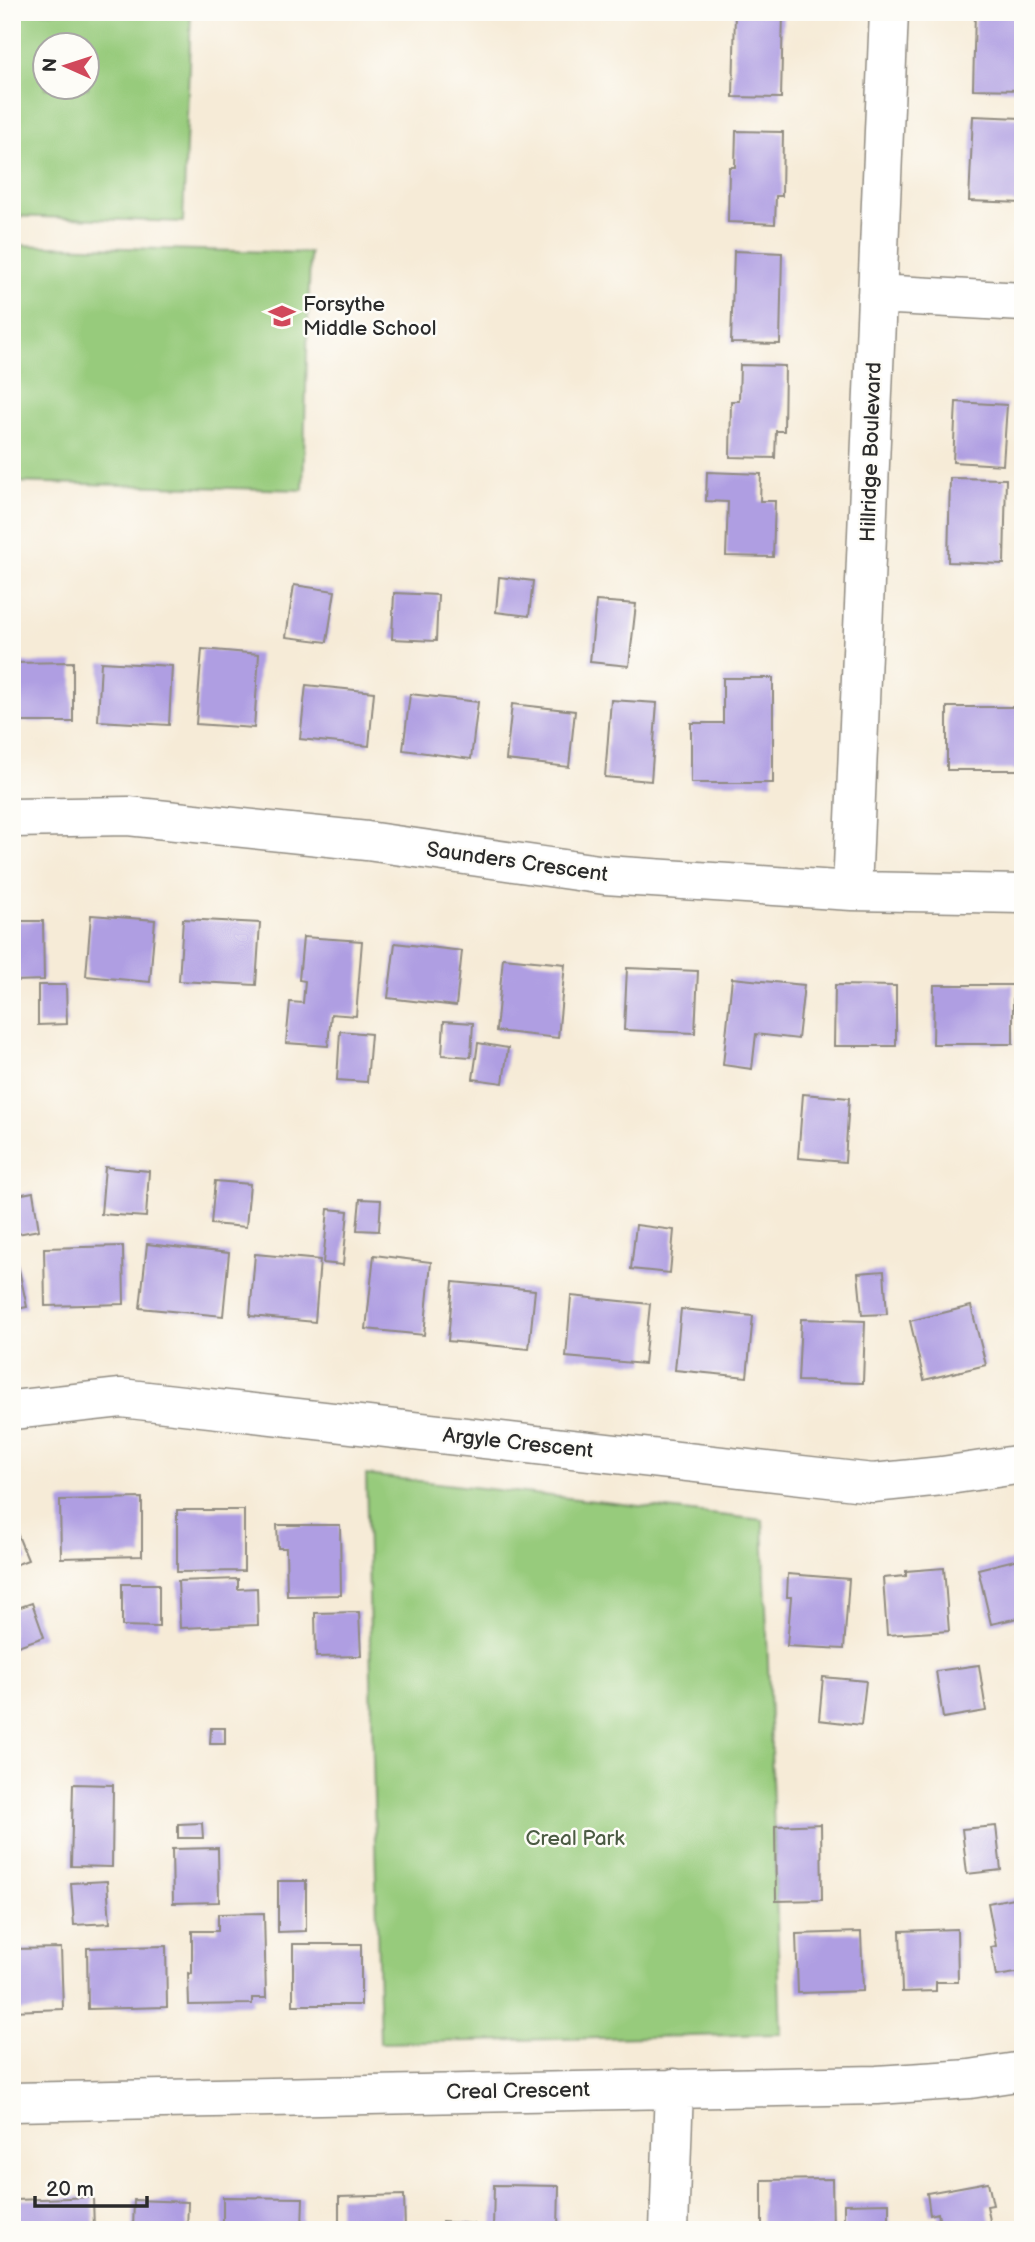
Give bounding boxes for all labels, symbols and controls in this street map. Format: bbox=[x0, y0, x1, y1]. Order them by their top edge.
north arrow bbox=[32, 32, 102, 102]
text: N bbox=[39, 57, 62, 73]
place label: Forsythe Middle School bbox=[303, 292, 436, 341]
school or university icon: Forsythe Middle School bbox=[267, 301, 297, 331]
street label: Hillridge Boulevard bbox=[855, 362, 887, 542]
street label: Saunders Crescent bbox=[425, 837, 610, 887]
street label: Argyle Crescent bbox=[442, 1423, 595, 1463]
park label: Creal Park bbox=[526, 1826, 625, 1851]
street label: Creal Crescent bbox=[446, 2077, 591, 2105]
scale bar bbox=[35, 2165, 147, 2209]
text: 20 m bbox=[46, 2177, 94, 2202]

